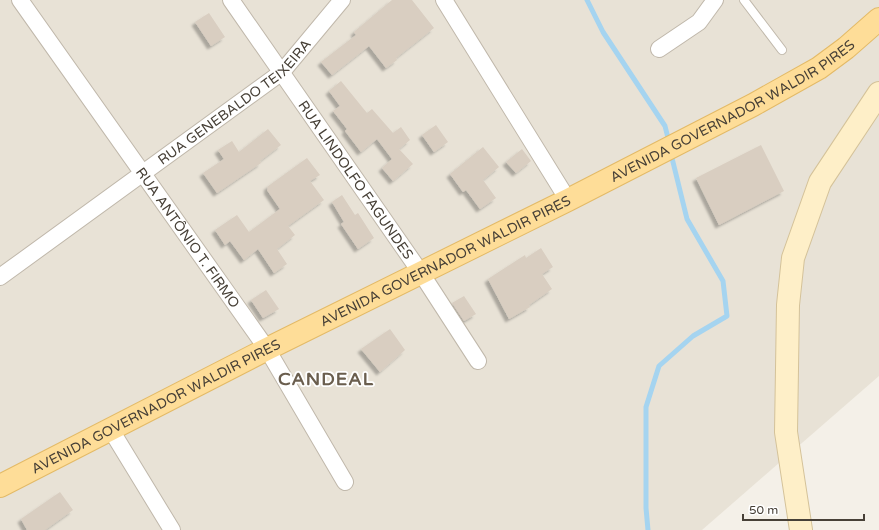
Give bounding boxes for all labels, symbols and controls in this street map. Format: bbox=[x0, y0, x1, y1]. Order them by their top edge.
street label: RUA GENEBALDO TEIXEIRA bbox=[154, 35, 314, 168]
street label: AVENIDA GOVERNADOR WALDIR PIRES bbox=[607, 36, 858, 186]
street label: RUA LINDOLFO FAGUNDES bbox=[295, 97, 417, 263]
street label: RUA ANTÔNIO T. FIRMO bbox=[133, 164, 244, 311]
street label: AVENIDA GOVERNADOR WALDIR PIRES bbox=[317, 191, 574, 330]
street label: AVENIDA GOVERNADOR WALDIR PIRES bbox=[28, 335, 283, 477]
district label: CANDEAL bbox=[278, 368, 374, 390]
scale bar bbox=[743, 496, 864, 522]
text: 50 m bbox=[749, 503, 778, 517]

